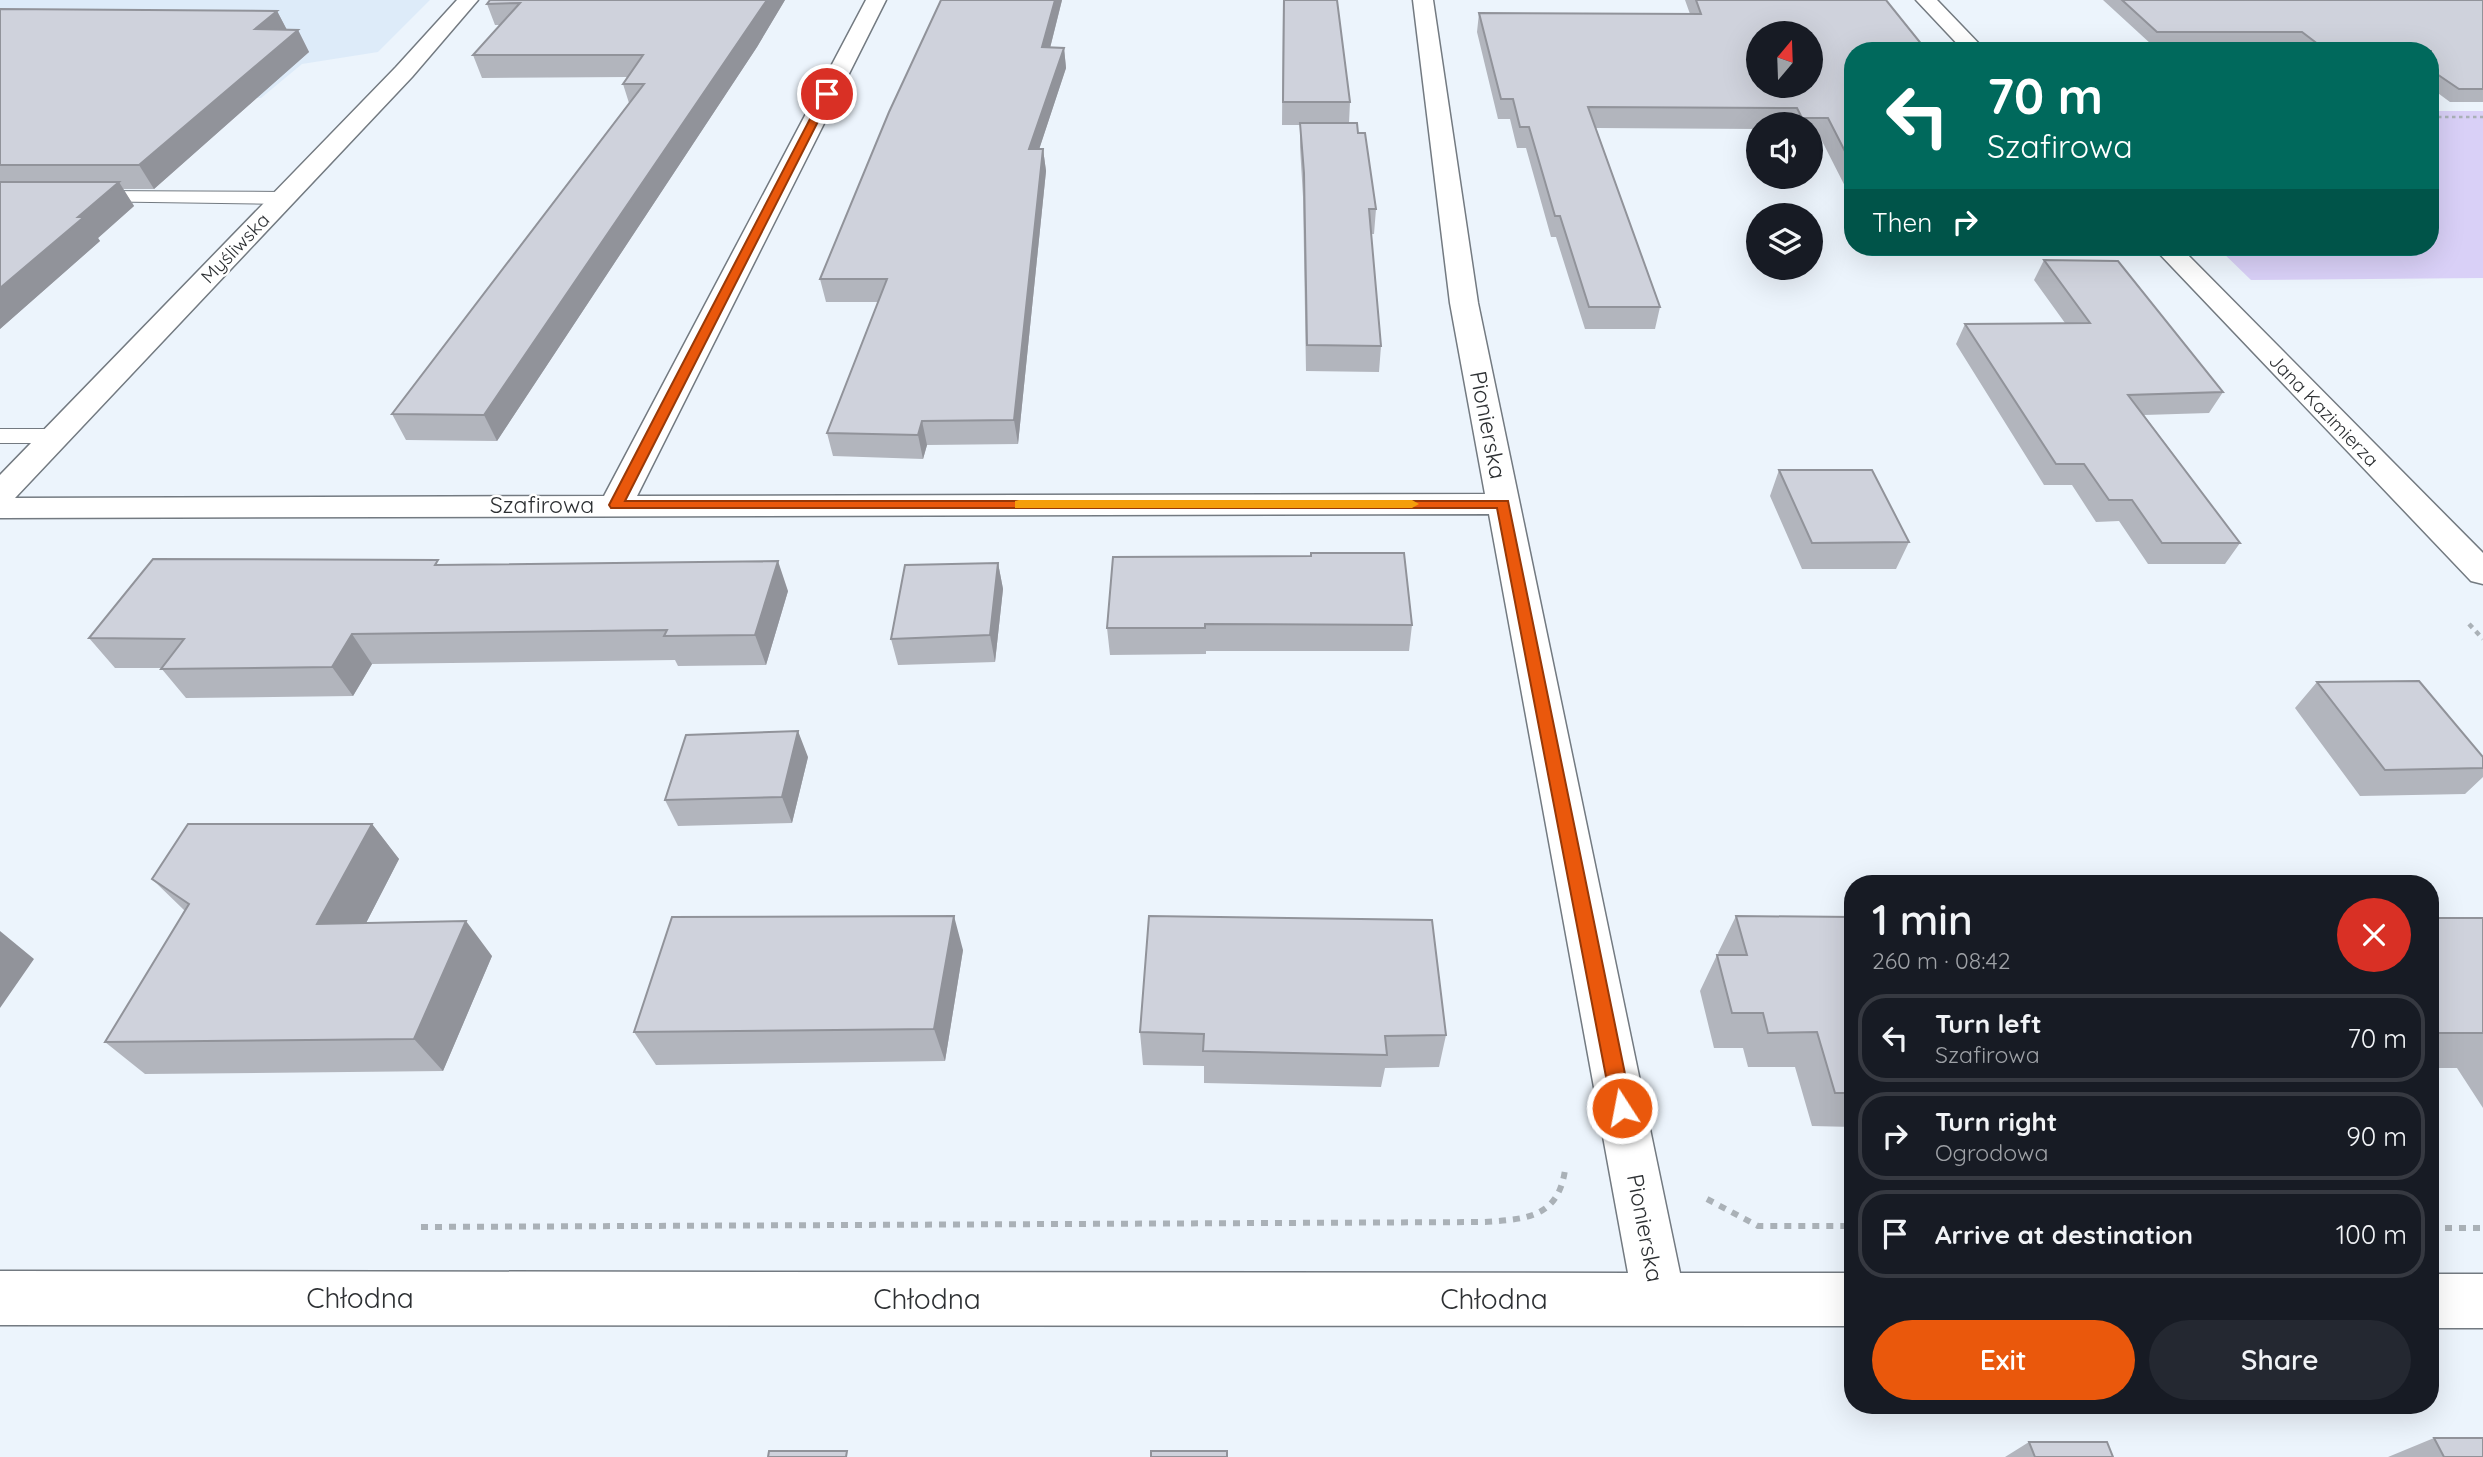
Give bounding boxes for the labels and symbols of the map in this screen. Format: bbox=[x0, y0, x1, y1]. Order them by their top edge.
north arrow bbox=[1746, 21, 1824, 98]
pin bbox=[797, 64, 857, 124]
street label: Myśliwska bbox=[196, 208, 274, 288]
street label: Jana Kazimierza bbox=[2264, 349, 2384, 471]
street label: Pionierska bbox=[1464, 368, 1513, 481]
street label: Szafirowa bbox=[490, 490, 594, 519]
position arrow bbox=[1585, 1071, 1659, 1145]
street label: Pionierska bbox=[1621, 1171, 1670, 1284]
street label: Chłodna bbox=[306, 1280, 414, 1315]
street label: Chłodna bbox=[873, 1281, 981, 1316]
street label: Chłodna bbox=[1440, 1281, 1548, 1316]

